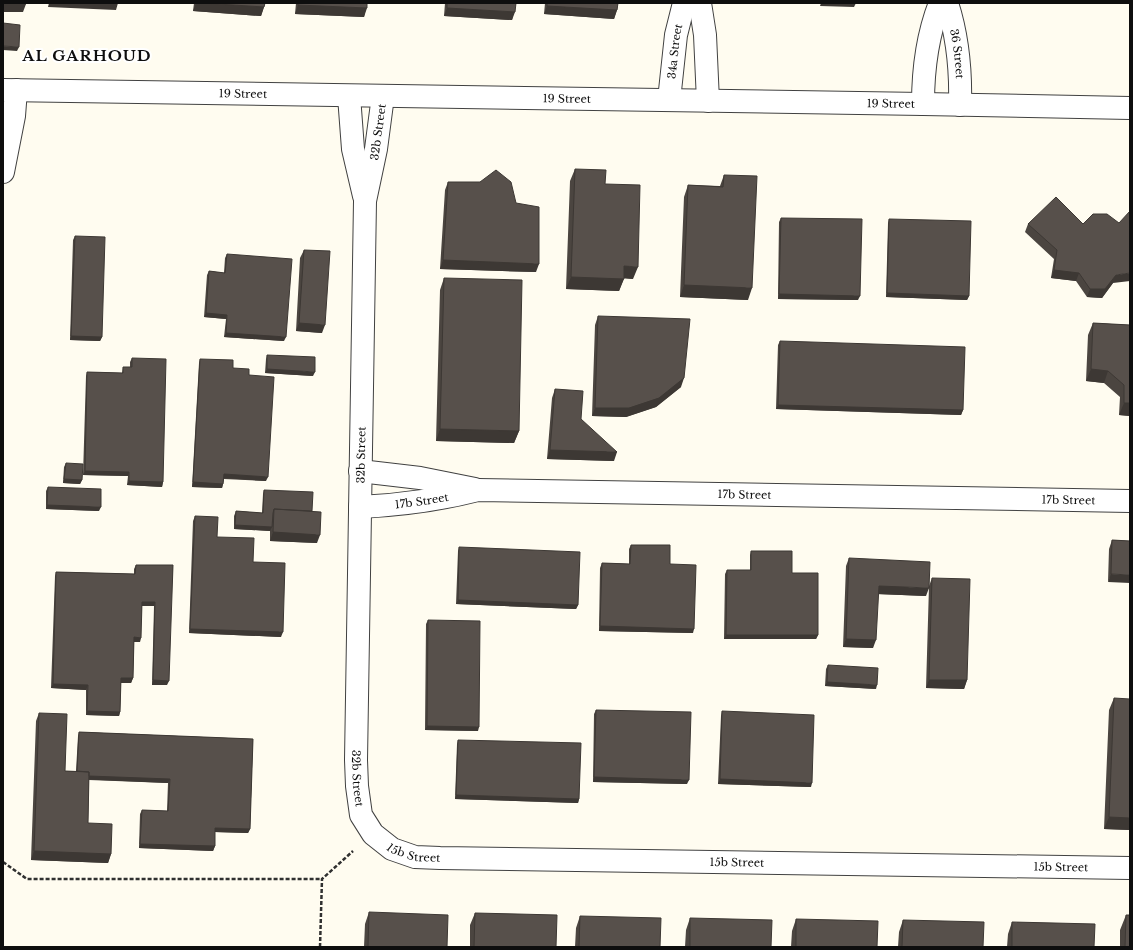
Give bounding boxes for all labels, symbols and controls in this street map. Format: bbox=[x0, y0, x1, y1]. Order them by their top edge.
street label: 34a Street bbox=[664, 21, 686, 80]
street label: 36 Street bbox=[947, 28, 967, 80]
district label: AL GARHOUD bbox=[21, 46, 152, 65]
street label: 19 Street bbox=[219, 86, 268, 101]
street label: 19 Street bbox=[543, 91, 592, 106]
street label: 19 Street bbox=[867, 96, 916, 111]
street label: 32b Street bbox=[367, 102, 389, 161]
street label: 32b Street bbox=[354, 426, 369, 484]
street label: 17b Street bbox=[717, 487, 772, 502]
street label: 17b Street bbox=[394, 490, 450, 511]
street label: 17b Street bbox=[1041, 493, 1096, 507]
street label: 32b Street bbox=[349, 750, 367, 808]
street label: 15b Street bbox=[384, 840, 441, 865]
street label: 15b Street bbox=[709, 855, 765, 870]
street label: 15b Street bbox=[1033, 860, 1089, 874]

